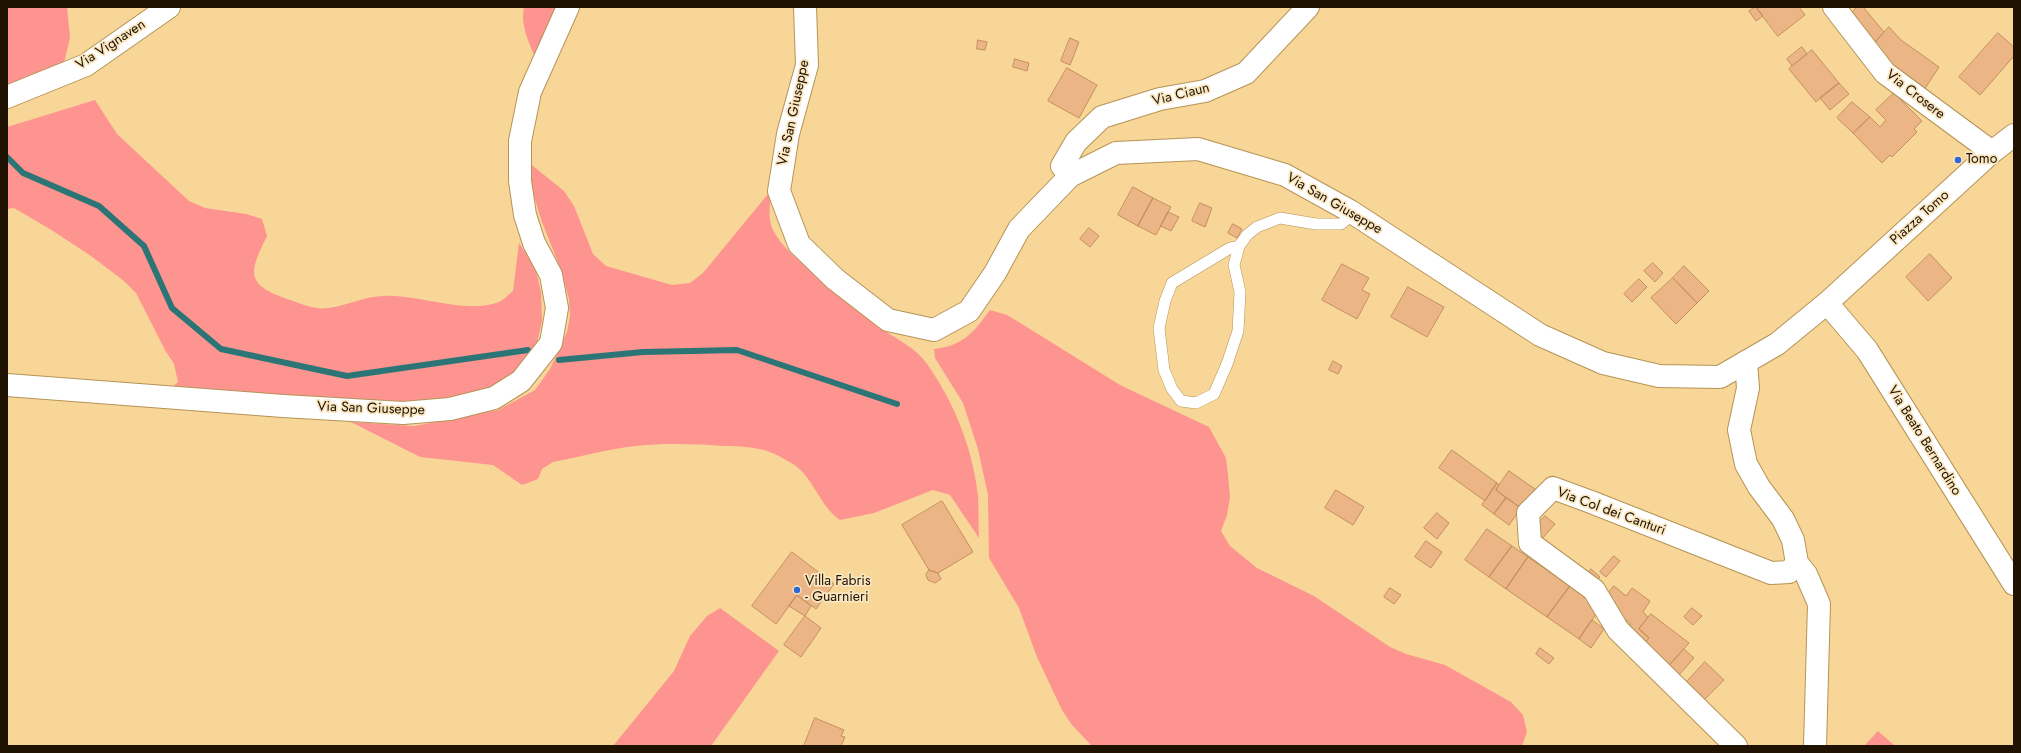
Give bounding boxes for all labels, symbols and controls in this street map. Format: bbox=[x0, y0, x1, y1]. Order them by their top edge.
street label: Via Vignaven bbox=[73, 16, 149, 74]
street label: Via San Giuseppe bbox=[775, 59, 813, 167]
street label: Via Crosere bbox=[1882, 67, 1948, 123]
street label: Via Ciaun bbox=[1151, 80, 1211, 110]
place label: Tomo bbox=[1966, 152, 1997, 168]
marker: Tomo bbox=[1953, 155, 1963, 165]
street label: Via San Giuseppe bbox=[1283, 170, 1385, 238]
street label: Piazza Tomo bbox=[1887, 187, 1953, 249]
street label: Via Beato Bernardino bbox=[1883, 383, 1965, 499]
street label: Via San Giuseppe bbox=[317, 399, 425, 419]
street label: Via Col dei Canturi bbox=[1554, 485, 1668, 539]
place label: Villa Fabris - Guarnieri bbox=[805, 574, 871, 606]
marker: Villa Fabris - Guarnieri bbox=[792, 585, 802, 595]

